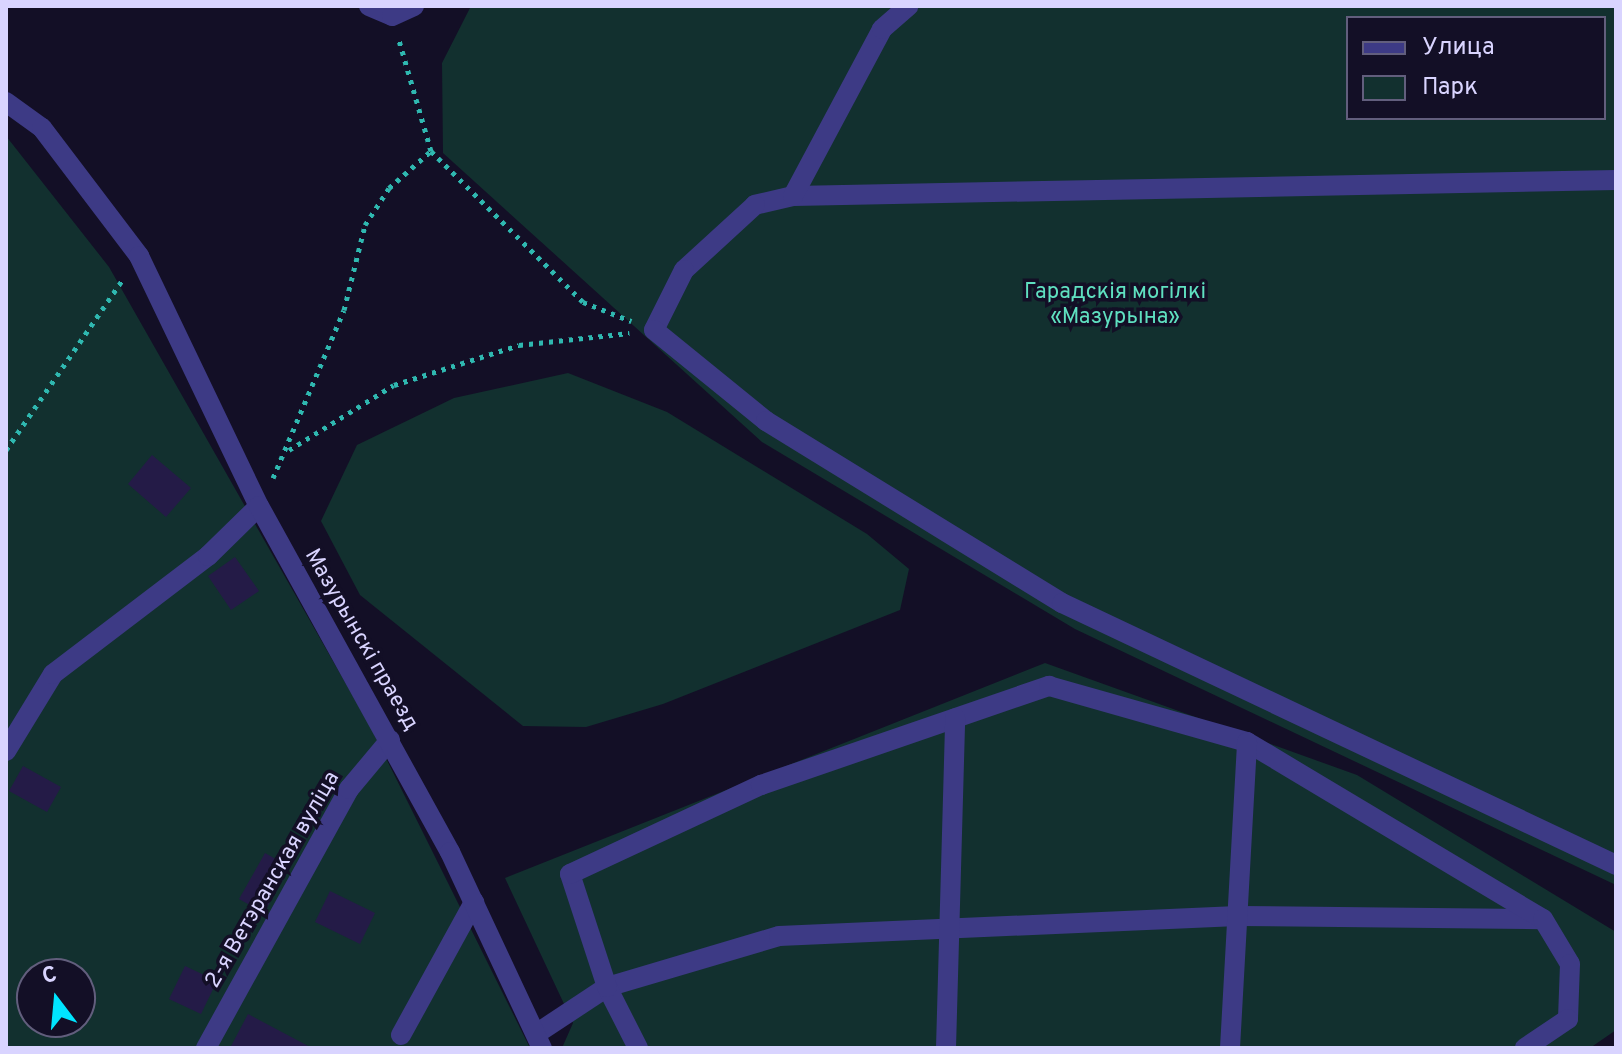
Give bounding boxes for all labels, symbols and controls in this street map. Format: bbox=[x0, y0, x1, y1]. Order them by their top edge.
legend bbox=[1346, 16, 1606, 120]
text: Улица bbox=[1422, 33, 1495, 63]
text: Парк bbox=[1422, 73, 1478, 103]
park label: Гарадскія могілкі «Мазурына» bbox=[1024, 279, 1206, 330]
street label: Мазурынскі праезд bbox=[298, 545, 424, 735]
street label: 2-я Ветэранская вуліца bbox=[200, 767, 346, 993]
north arrow bbox=[16, 958, 96, 1038]
text: С bbox=[39, 961, 60, 991]

